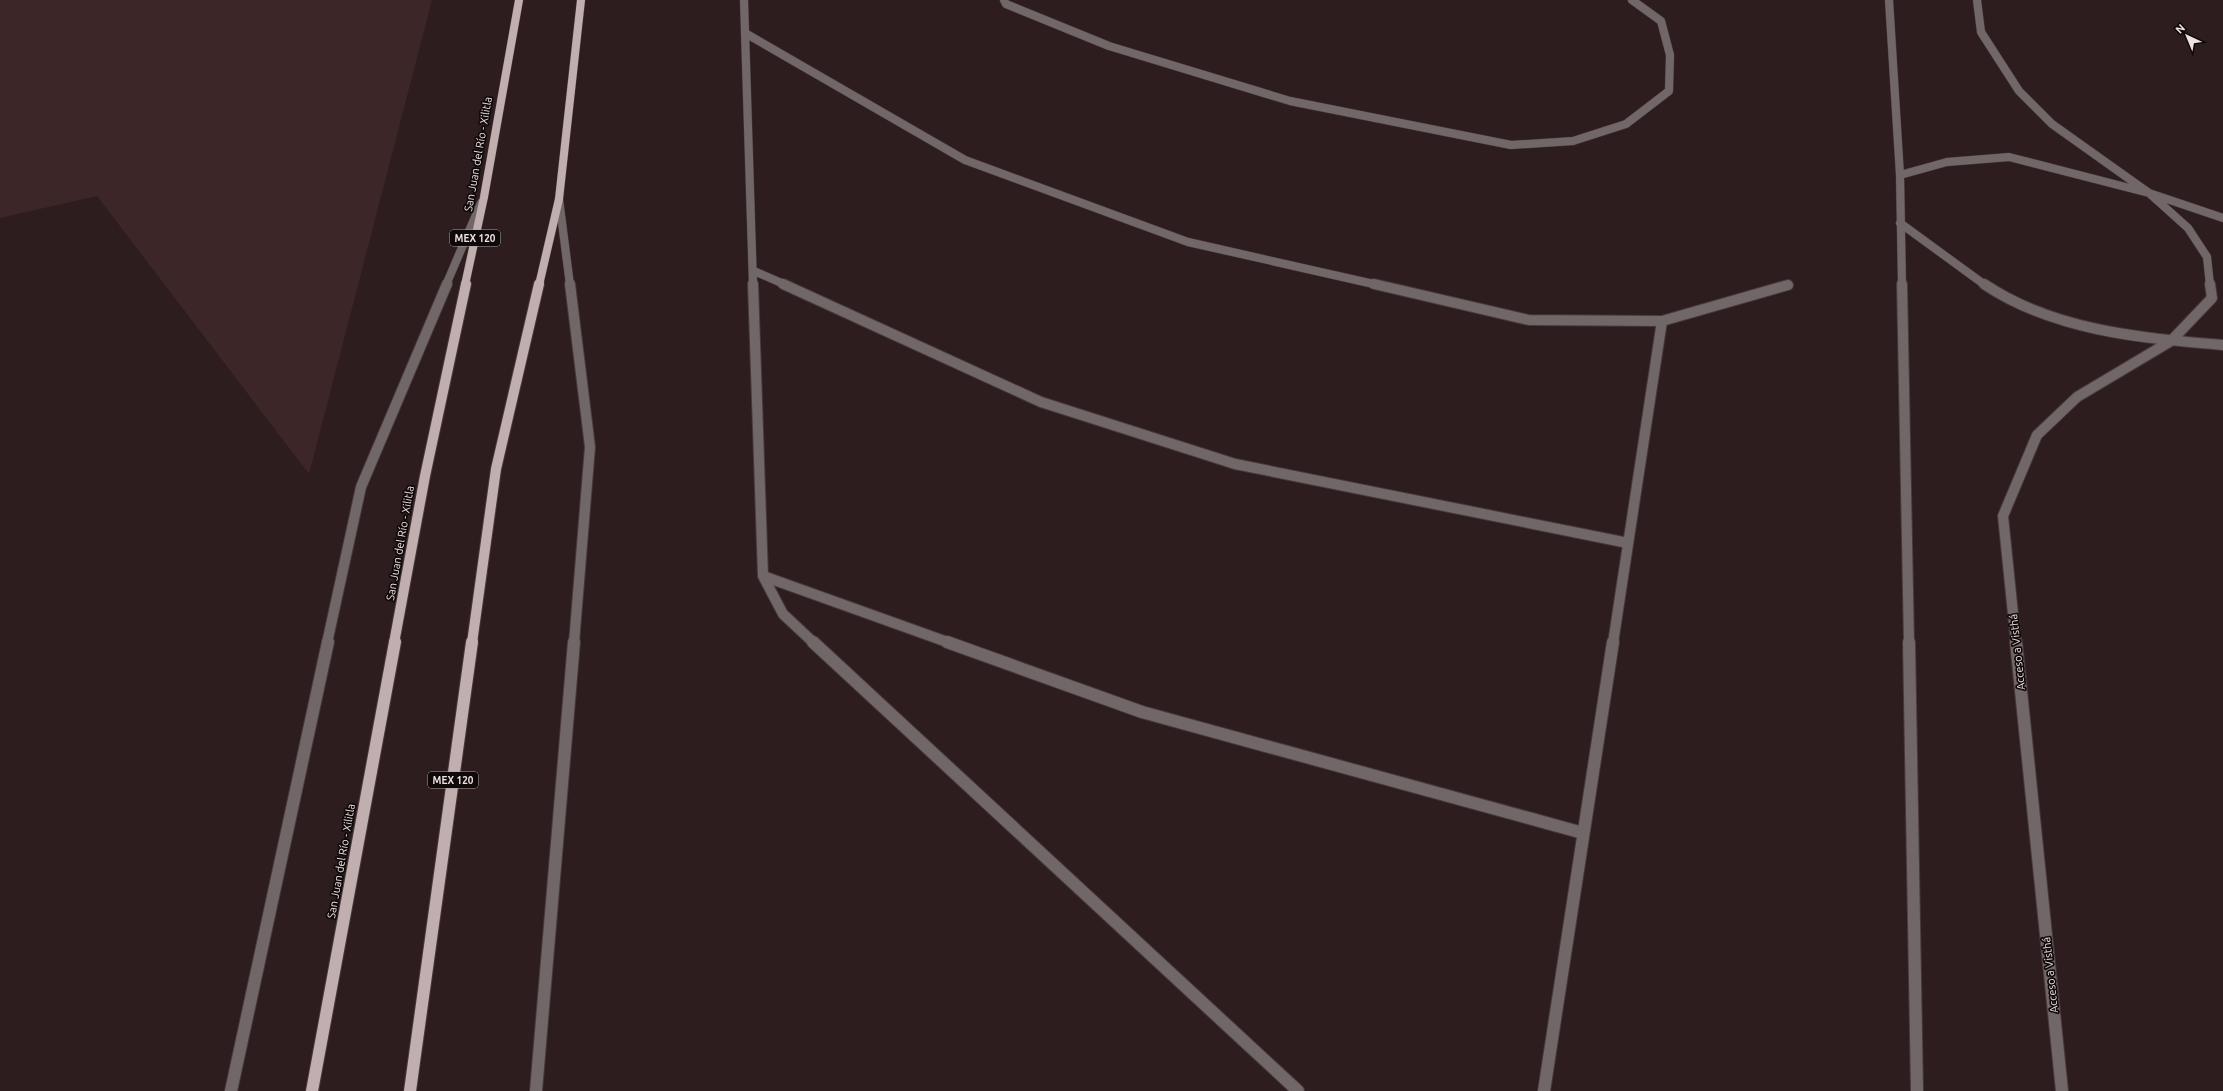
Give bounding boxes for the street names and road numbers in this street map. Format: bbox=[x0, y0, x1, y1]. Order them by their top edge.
street label: San Juan del Río - Xilitla bbox=[462, 96, 494, 212]
road number: MEX 120 bbox=[450, 230, 500, 246]
street label: San Juan del Río - Xilitla bbox=[384, 485, 416, 601]
street label: Acceso a Visthá bbox=[2007, 613, 2027, 691]
road number: MEX 120 bbox=[428, 772, 478, 788]
street label: San Juan del Río - Xilitla bbox=[325, 803, 357, 919]
street label: Acceso a Visthá bbox=[2040, 936, 2060, 1014]

